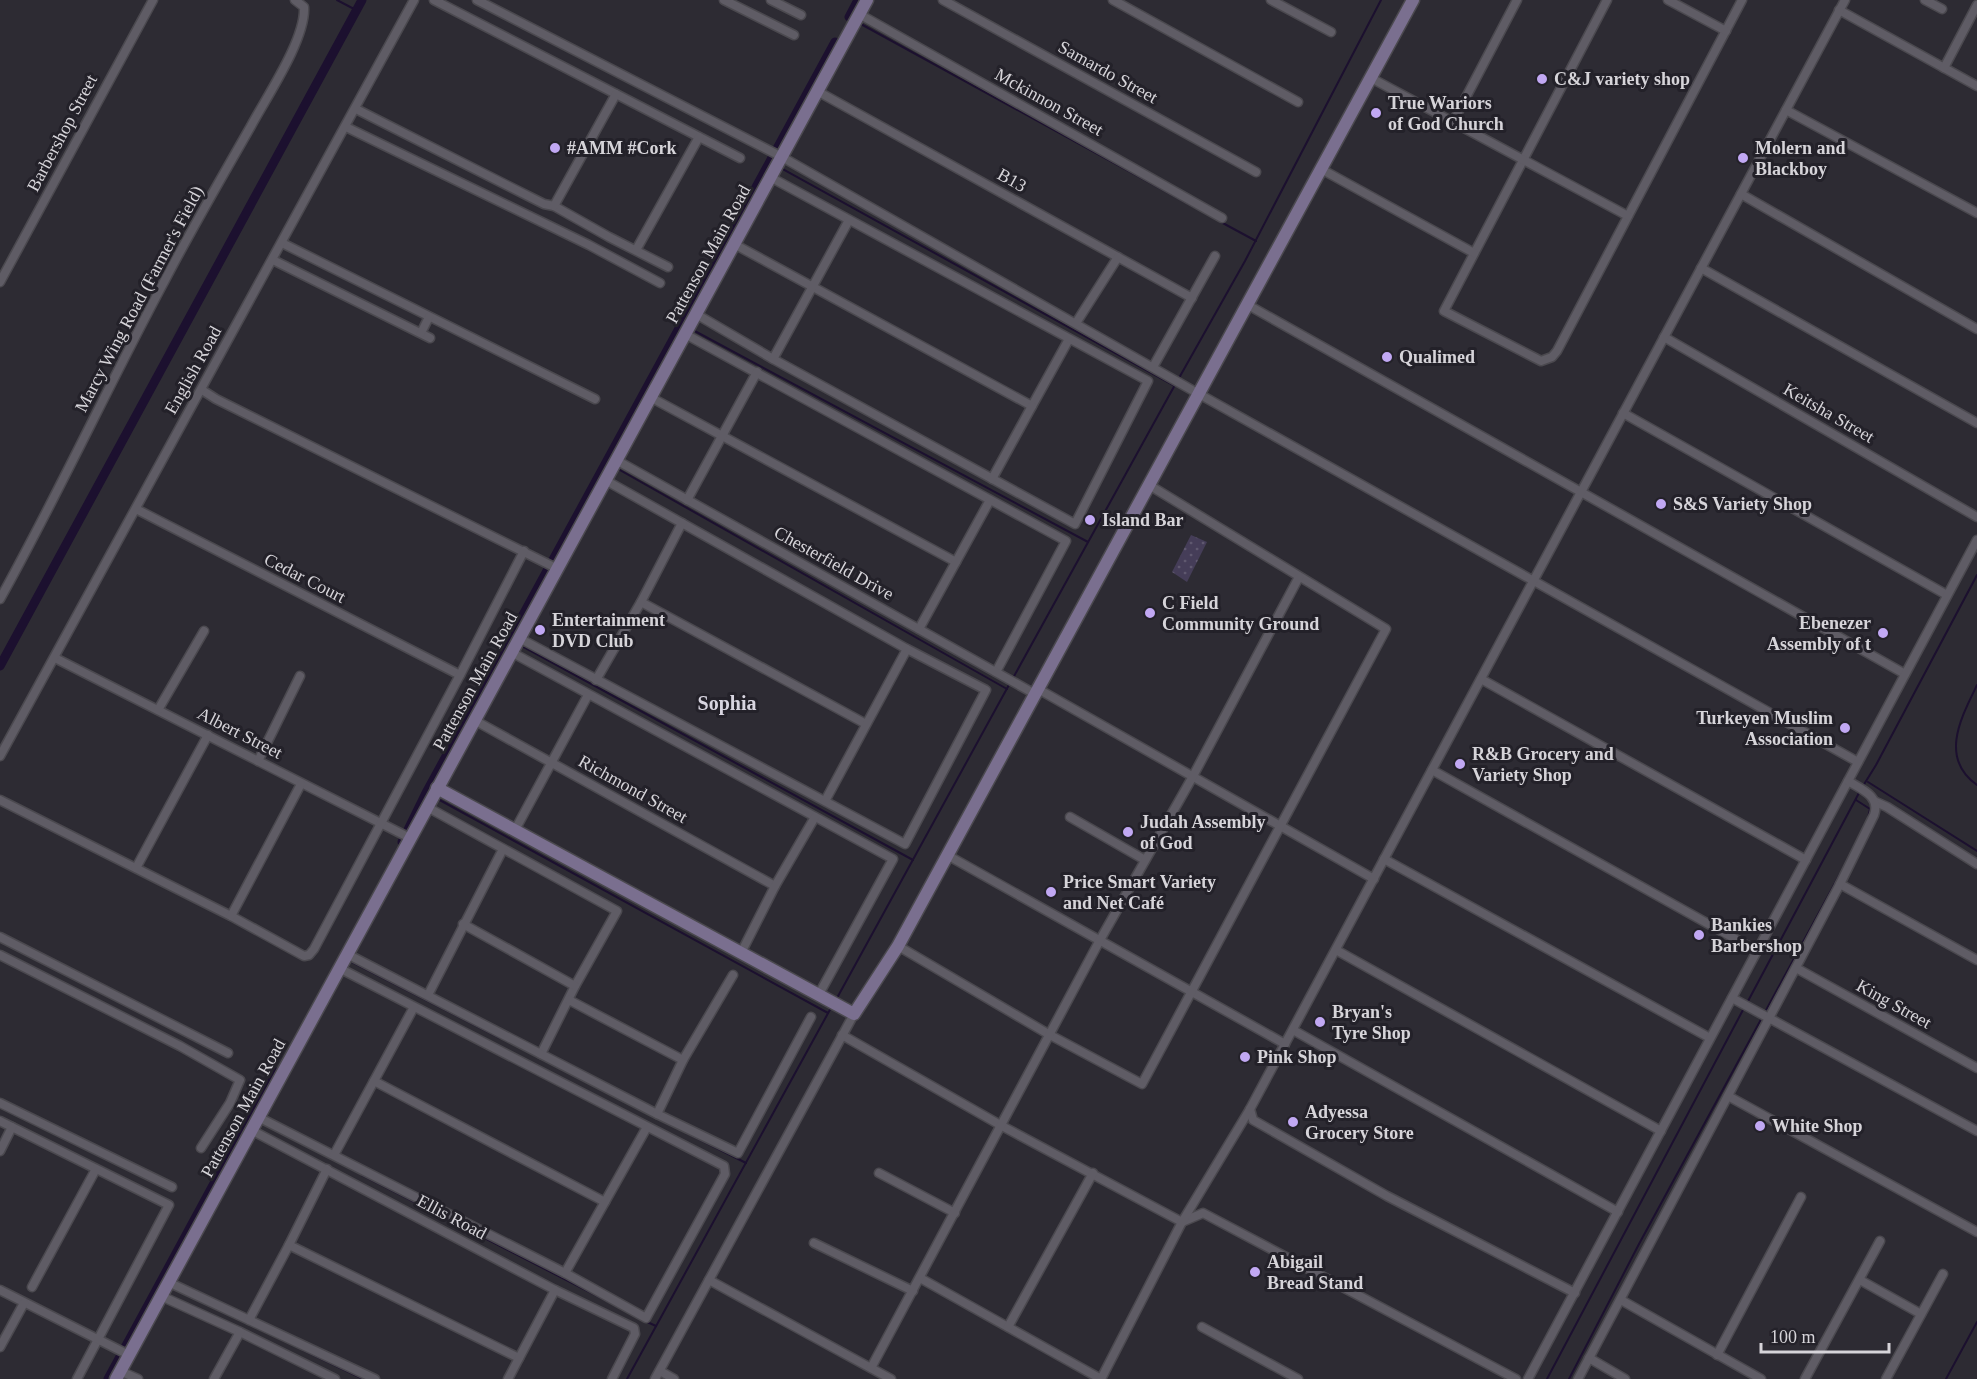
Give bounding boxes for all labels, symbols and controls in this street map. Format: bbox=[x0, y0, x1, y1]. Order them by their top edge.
street label: Samardo Street bbox=[1055, 36, 1161, 108]
street label: Mckinnon Street bbox=[991, 64, 1107, 140]
place label: C&J variety shop bbox=[1554, 69, 1690, 89]
street label: Barbershop Street bbox=[23, 71, 101, 195]
marker: C&J variety shop bbox=[1535, 72, 1549, 86]
place label: True Wariors of God Church bbox=[1388, 93, 1504, 134]
marker: True Wariors of God Church bbox=[1369, 106, 1383, 120]
place label: #AMM #Cork bbox=[567, 138, 676, 158]
place label: Molern and Blackboy bbox=[1755, 138, 1846, 179]
marker: #AMM #Cork bbox=[548, 141, 562, 155]
marker: Molern and Blackboy bbox=[1736, 151, 1750, 165]
street label: B13 bbox=[994, 164, 1030, 196]
street label: Pattenson Main Road bbox=[662, 181, 754, 327]
street label: Marcy Wing Road (Farmer's Field) bbox=[71, 183, 208, 416]
street label: English Road bbox=[161, 323, 225, 417]
place label: Qualimed bbox=[1399, 347, 1475, 367]
marker: Qualimed bbox=[1380, 350, 1394, 364]
street label: Keitsha Street bbox=[1780, 379, 1878, 447]
place label: S&S Variety Shop bbox=[1673, 494, 1812, 514]
marker: S&S Variety Shop bbox=[1654, 497, 1668, 511]
place label: Island Bar bbox=[1102, 510, 1184, 530]
marker: Island Bar bbox=[1083, 513, 1097, 527]
street label: Chesterfield Drive bbox=[771, 522, 897, 604]
street label: Cedar Court bbox=[261, 549, 349, 607]
place label: C Field Community Ground bbox=[1162, 593, 1319, 634]
marker: C Field Community Ground bbox=[1143, 606, 1157, 620]
street label: Pattenson Main Road bbox=[429, 608, 521, 754]
place label: Entertainment DVD Club bbox=[552, 610, 665, 651]
place label: Ebenezer Assembly of t bbox=[1767, 613, 1871, 654]
marker: Entertainment DVD Club bbox=[533, 623, 547, 637]
marker: Ebenezer Assembly of t bbox=[1876, 626, 1890, 640]
district label: Sophia bbox=[698, 692, 756, 715]
street label: Albert Street bbox=[194, 703, 286, 763]
place label: Turkeyen Muslim Association bbox=[1696, 708, 1833, 749]
marker: Turkeyen Muslim Association bbox=[1838, 721, 1852, 735]
place label: R&B Grocery and Variety Shop bbox=[1472, 744, 1614, 785]
street label: Richmond Street bbox=[575, 751, 691, 827]
marker: R&B Grocery and Variety Shop bbox=[1453, 757, 1467, 771]
place label: Judah Assembly of God bbox=[1140, 812, 1266, 853]
marker: Judah Assembly of God bbox=[1121, 825, 1135, 839]
place label: Price Smart Variety and Net Café bbox=[1063, 872, 1216, 913]
marker: Price Smart Variety and Net Café bbox=[1044, 885, 1058, 899]
place label: Bankies Barbershop bbox=[1711, 915, 1802, 956]
marker: Bankies Barbershop bbox=[1692, 928, 1706, 942]
street label: King Street bbox=[1853, 975, 1935, 1033]
place label: Bryan's Tyre Shop bbox=[1332, 1002, 1411, 1043]
marker: Bryan's Tyre Shop bbox=[1313, 1015, 1327, 1029]
street label: Pattenson Main Road bbox=[197, 1035, 289, 1181]
place label: Pink Shop bbox=[1257, 1047, 1337, 1067]
marker: Pink Shop bbox=[1238, 1050, 1252, 1064]
place label: Adyessa Grocery Store bbox=[1305, 1102, 1414, 1143]
marker: Adyessa Grocery Store bbox=[1286, 1115, 1300, 1129]
place label: White Shop bbox=[1772, 1116, 1863, 1136]
marker: White Shop bbox=[1753, 1119, 1767, 1133]
street label: Ellis Road bbox=[414, 1190, 490, 1244]
place label: Abigail Bread Stand bbox=[1267, 1252, 1363, 1293]
marker: Abigail Bread Stand bbox=[1248, 1265, 1262, 1279]
scale bar bbox=[1761, 1316, 1888, 1354]
text: 100 m bbox=[1770, 1327, 1816, 1347]

